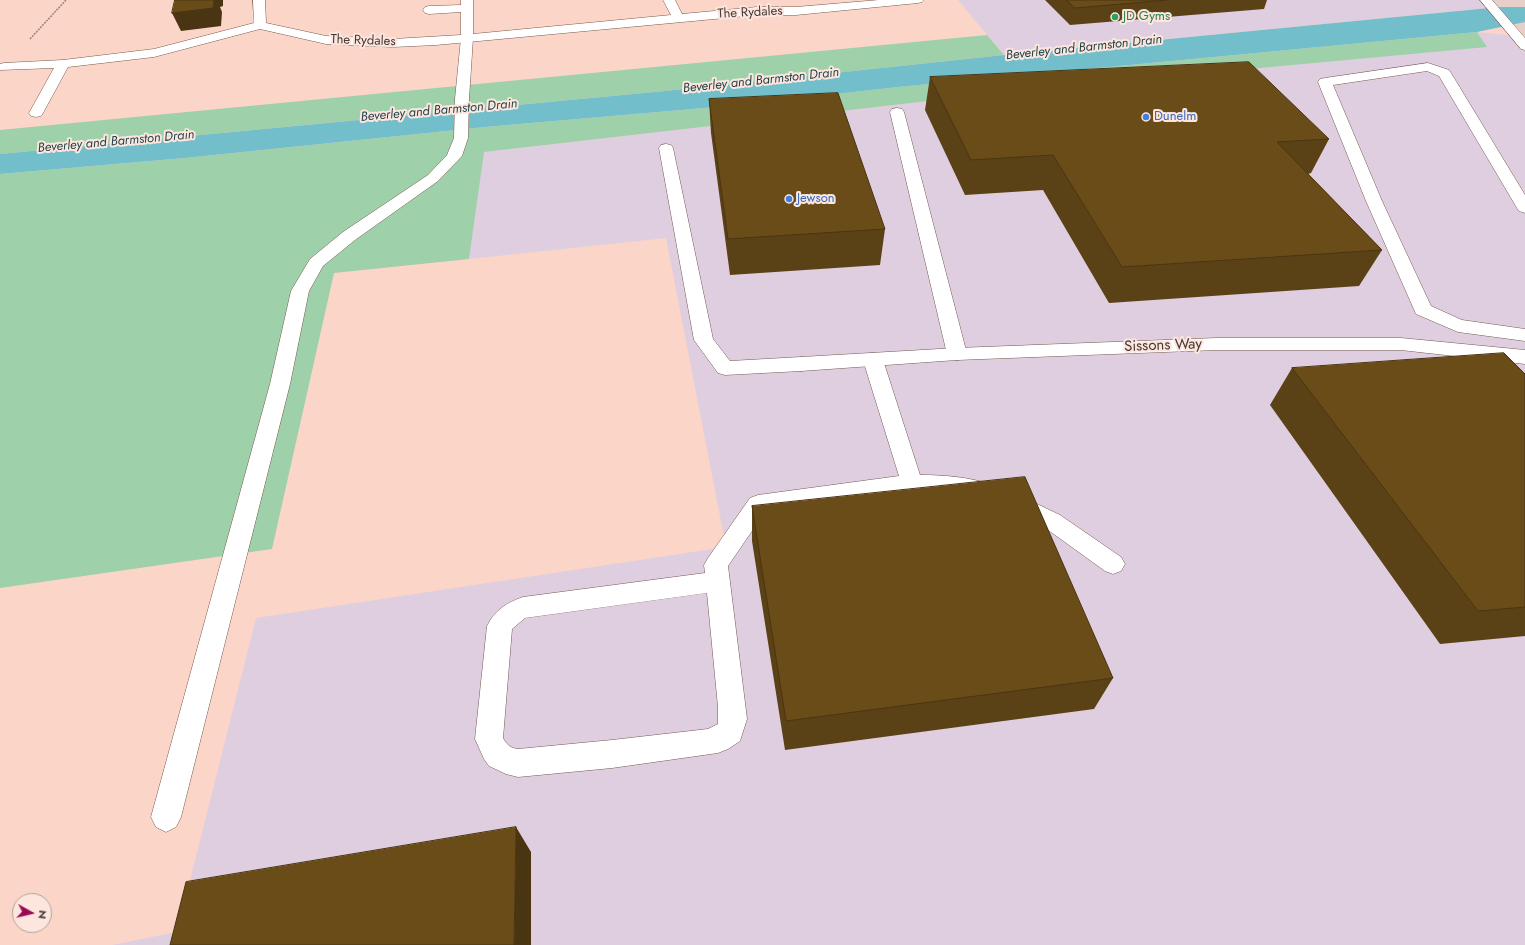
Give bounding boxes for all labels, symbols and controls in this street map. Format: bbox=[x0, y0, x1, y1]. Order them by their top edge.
street label: The Rydales bbox=[717, 4, 783, 22]
place label: JD Gyms bbox=[1123, 9, 1170, 25]
marker: JD Gyms bbox=[1110, 12, 1120, 22]
street label: The Rydales bbox=[330, 32, 396, 50]
water label: Beverley and Barmston Drain bbox=[1005, 32, 1163, 64]
water label: Beverley and Barmston Drain bbox=[682, 65, 840, 97]
water label: Beverley and Barmston Drain bbox=[360, 96, 518, 126]
place label: Dunelm bbox=[1154, 109, 1196, 125]
marker: Dunelm bbox=[1141, 112, 1151, 122]
water label: Beverley and Barmston Drain bbox=[37, 127, 195, 157]
place label: Jewson bbox=[797, 191, 835, 207]
marker: Jewson bbox=[784, 194, 794, 204]
street label: Sissons Way bbox=[1124, 336, 1202, 356]
north arrow bbox=[12, 893, 52, 933]
text: N bbox=[34, 909, 51, 920]

